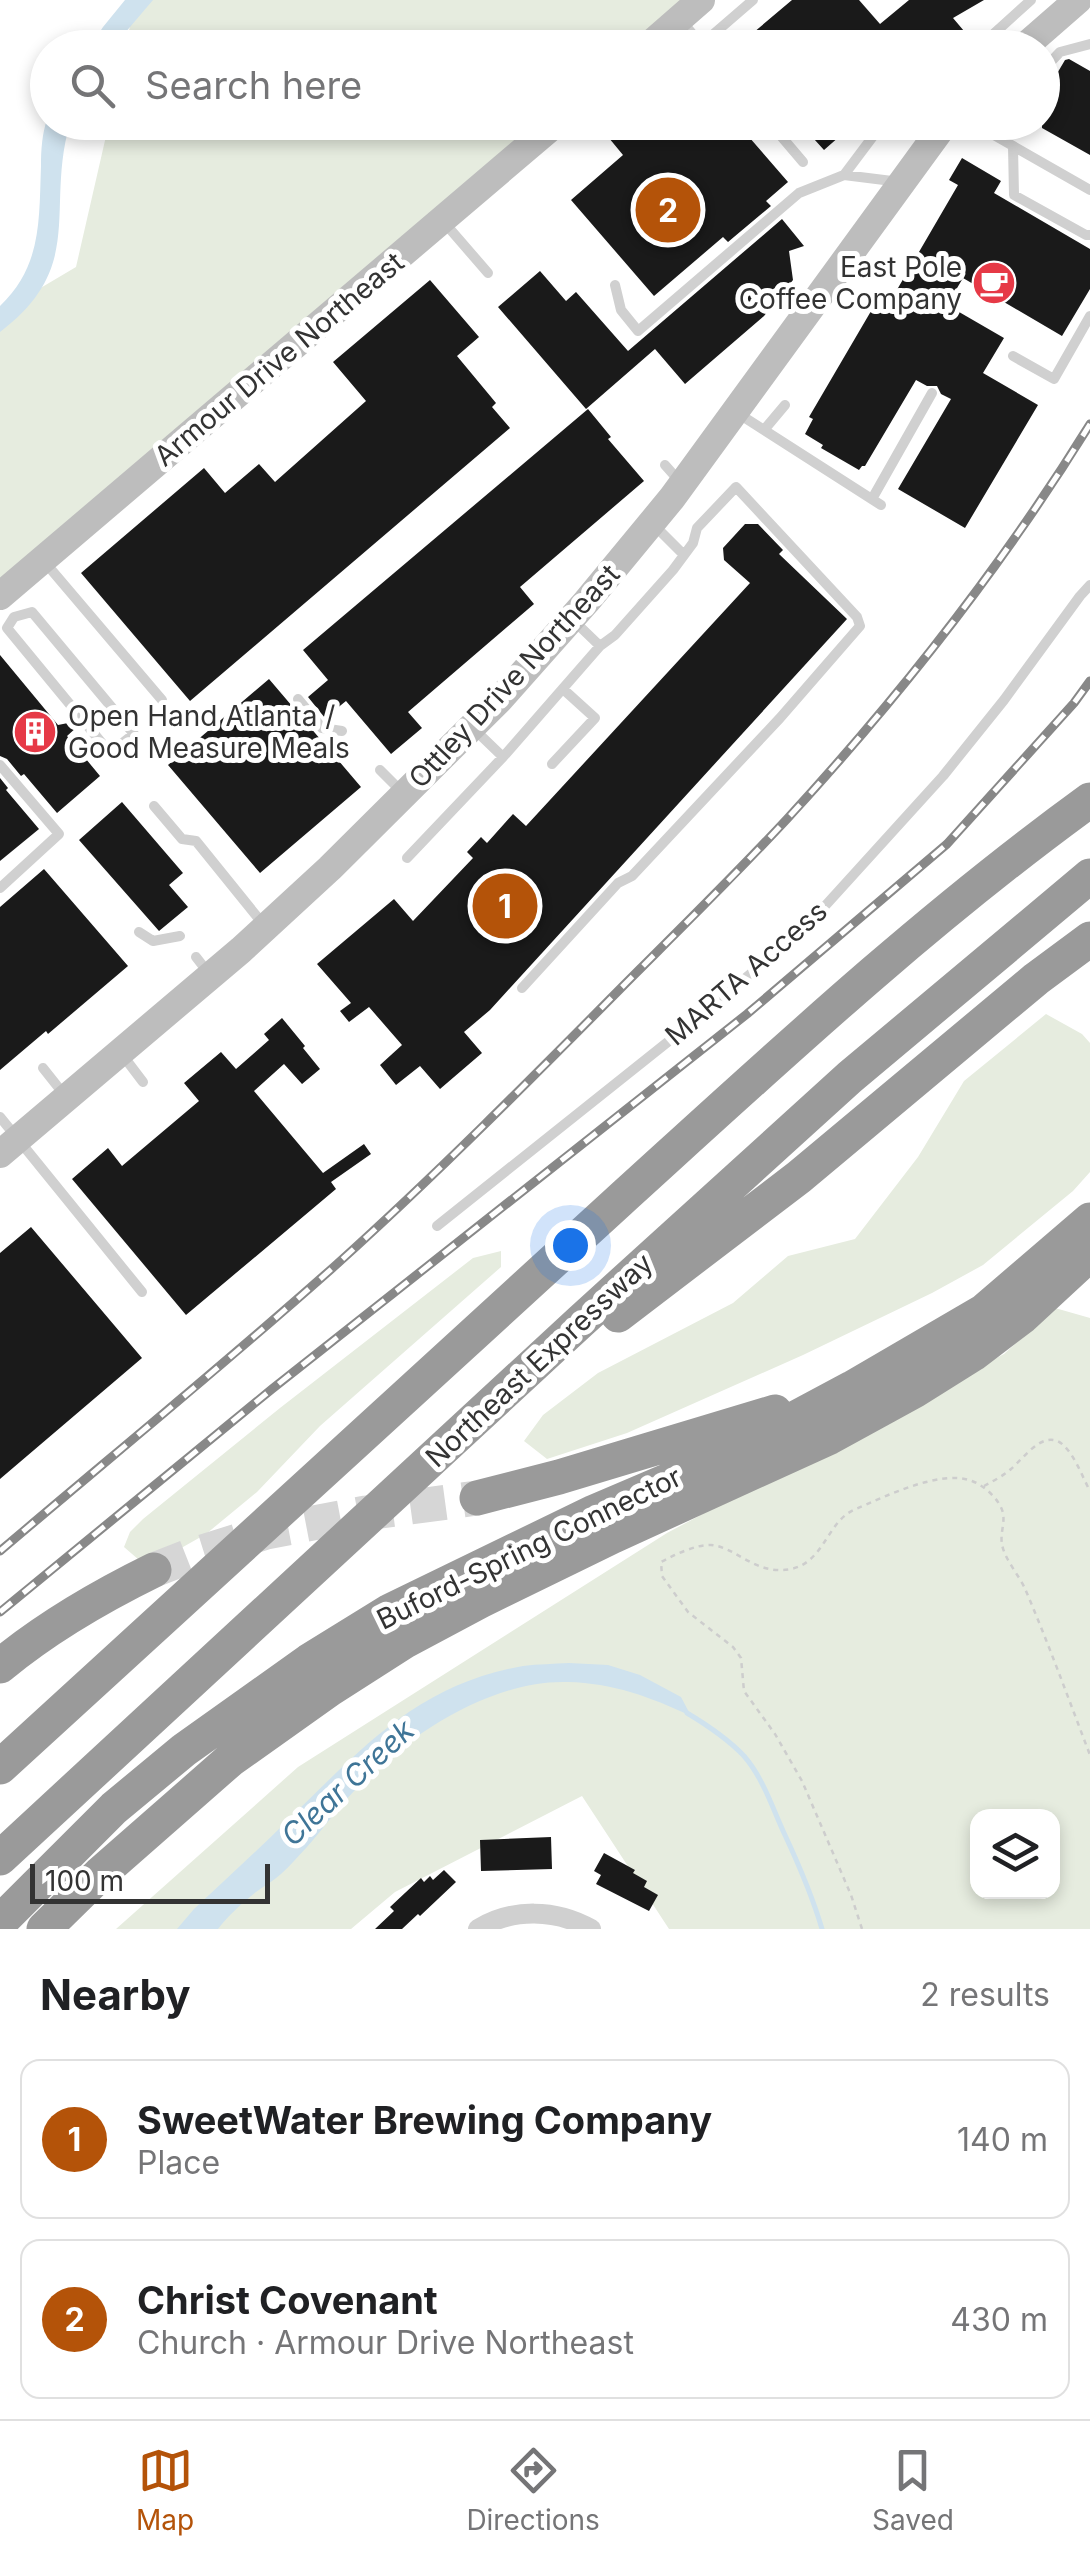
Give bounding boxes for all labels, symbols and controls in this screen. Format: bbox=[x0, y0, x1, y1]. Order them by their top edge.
search box bbox=[30, 30, 1060, 140]
icon: search bbox=[65, 58, 120, 113]
text: Search here bbox=[145, 62, 362, 108]
pin: 2 bbox=[636, 172, 700, 248]
street label: Armour Drive Northeast bbox=[148, 245, 410, 473]
place label: East Pole Coffee Company bbox=[739, 250, 962, 316]
cafe icon: East Pole Coffee Company bbox=[971, 260, 1017, 306]
street label: Ottley Drive Northeast bbox=[402, 557, 626, 795]
place label: Open Hand Atlanta / Good Measure Meals bbox=[68, 699, 350, 765]
building icon: Open Hand Atlanta / Good Measure Meals bbox=[12, 709, 58, 755]
pin: 1 bbox=[472, 868, 538, 944]
street label: MARTA Access bbox=[658, 894, 834, 1052]
your location bbox=[545, 1220, 596, 1271]
street label: Northeast Expressway bbox=[418, 1246, 660, 1474]
street label: Buford-Spring Connector bbox=[371, 1459, 687, 1637]
water label: Clear Creek bbox=[273, 1711, 422, 1853]
map controls bbox=[970, 1809, 1060, 1899]
button: layers bbox=[970, 1809, 1060, 1899]
scale bar bbox=[30, 1859, 270, 1904]
text: 100 m bbox=[45, 1864, 124, 1898]
text: Nearby bbox=[40, 1969, 191, 2020]
text: 2 results bbox=[920, 1975, 1050, 2014]
text: SweetWater Brewing Company bbox=[137, 2097, 712, 2143]
text: 1 bbox=[68, 2120, 81, 2159]
text: 140 m bbox=[957, 2120, 1048, 2159]
text: Place bbox=[137, 2143, 220, 2182]
text: Christ Covenant bbox=[137, 2277, 438, 2323]
text: 2 bbox=[64, 2300, 85, 2339]
text: 430 m bbox=[950, 2300, 1048, 2339]
text: Church · Armour Drive Northeast bbox=[137, 2323, 634, 2362]
tab: Map bbox=[136, 2443, 194, 2537]
tab: Directions bbox=[466, 2443, 600, 2537]
tab: Saved bbox=[872, 2443, 954, 2537]

